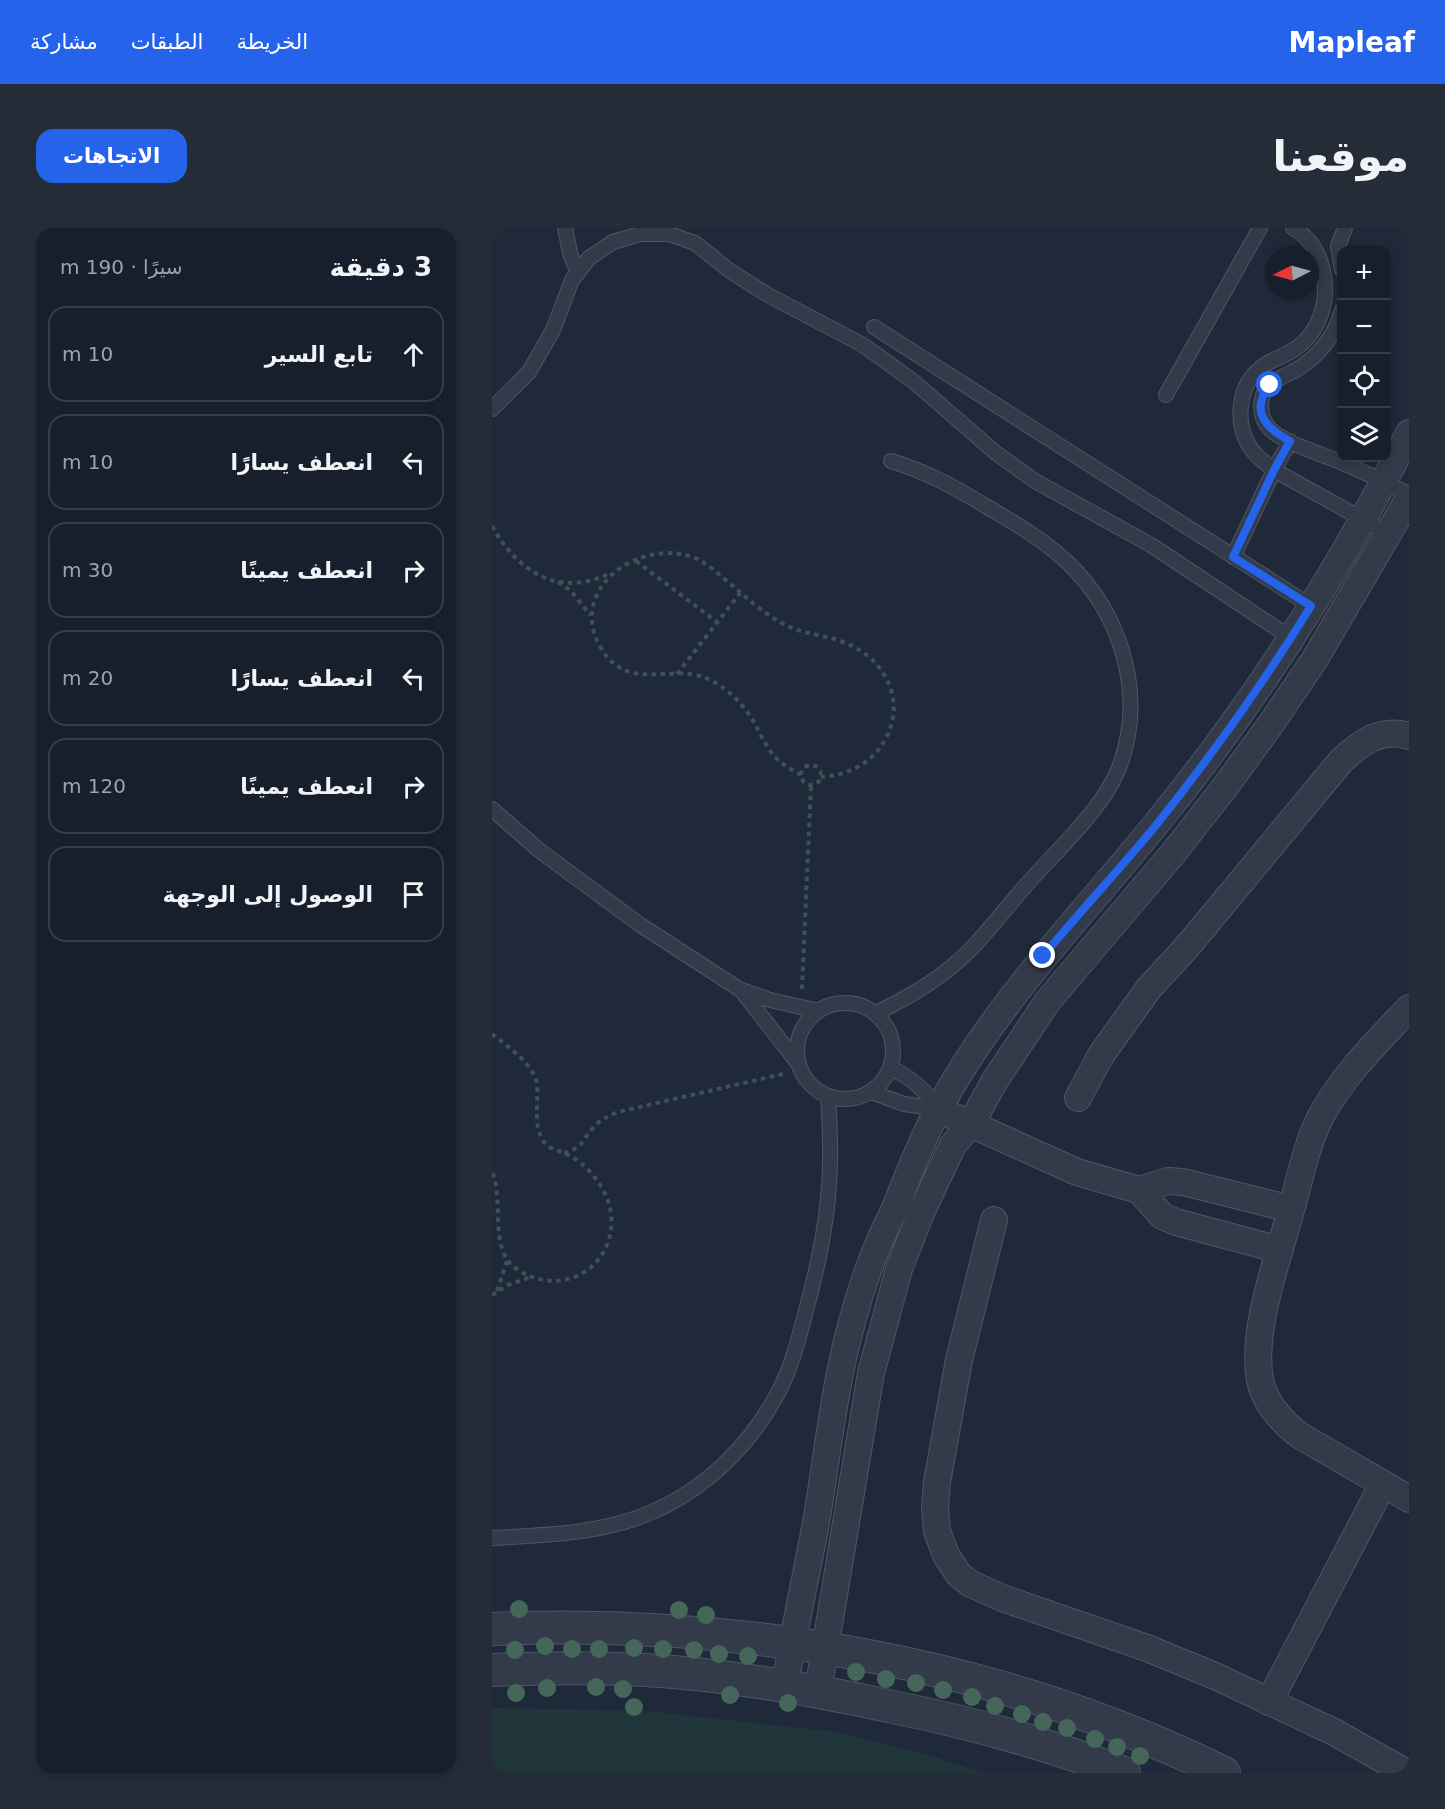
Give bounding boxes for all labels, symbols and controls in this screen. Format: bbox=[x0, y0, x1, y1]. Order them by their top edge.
text: Mapleaf bbox=[1289, 26, 1415, 59]
text: مشاركة bbox=[30, 30, 98, 54]
text: الطبقات bbox=[131, 30, 203, 54]
text: الخريطة bbox=[236, 30, 308, 54]
button: الاتجاهات bbox=[36, 129, 187, 183]
text: موقعنا bbox=[1273, 132, 1409, 181]
north arrow bbox=[1265, 246, 1319, 300]
map controls bbox=[1337, 246, 1391, 462]
button: + bbox=[1337, 246, 1391, 300]
text: 3 دقيقة bbox=[329, 252, 432, 282]
text: سيرًا · 190 m bbox=[60, 255, 183, 279]
button: − bbox=[1337, 300, 1391, 354]
icon: ahead bbox=[397, 338, 430, 371]
text: 10 m bbox=[62, 342, 113, 366]
text: تابع السير bbox=[265, 342, 373, 367]
button: locate bbox=[1337, 354, 1391, 408]
route start bbox=[1256, 371, 1282, 397]
button: layers bbox=[1337, 408, 1391, 462]
icon: left bbox=[397, 446, 430, 479]
text: 10 m bbox=[62, 450, 113, 474]
text: انعطف يسارًا bbox=[230, 450, 373, 475]
icon: right bbox=[397, 554, 430, 587]
text: 30 m bbox=[62, 558, 113, 582]
text: انعطف يمينًا bbox=[240, 558, 373, 583]
icon: left bbox=[397, 662, 430, 695]
text: 20 m bbox=[62, 666, 113, 690]
text: انعطف يسارًا bbox=[230, 666, 373, 691]
icon: right bbox=[397, 770, 430, 803]
text: 120 m bbox=[62, 774, 126, 798]
text: انعطف يمينًا bbox=[240, 774, 373, 799]
icon: arrive bbox=[397, 878, 430, 911]
text: الوصول إلى الوجهة bbox=[163, 882, 373, 907]
route end bbox=[1029, 942, 1055, 968]

